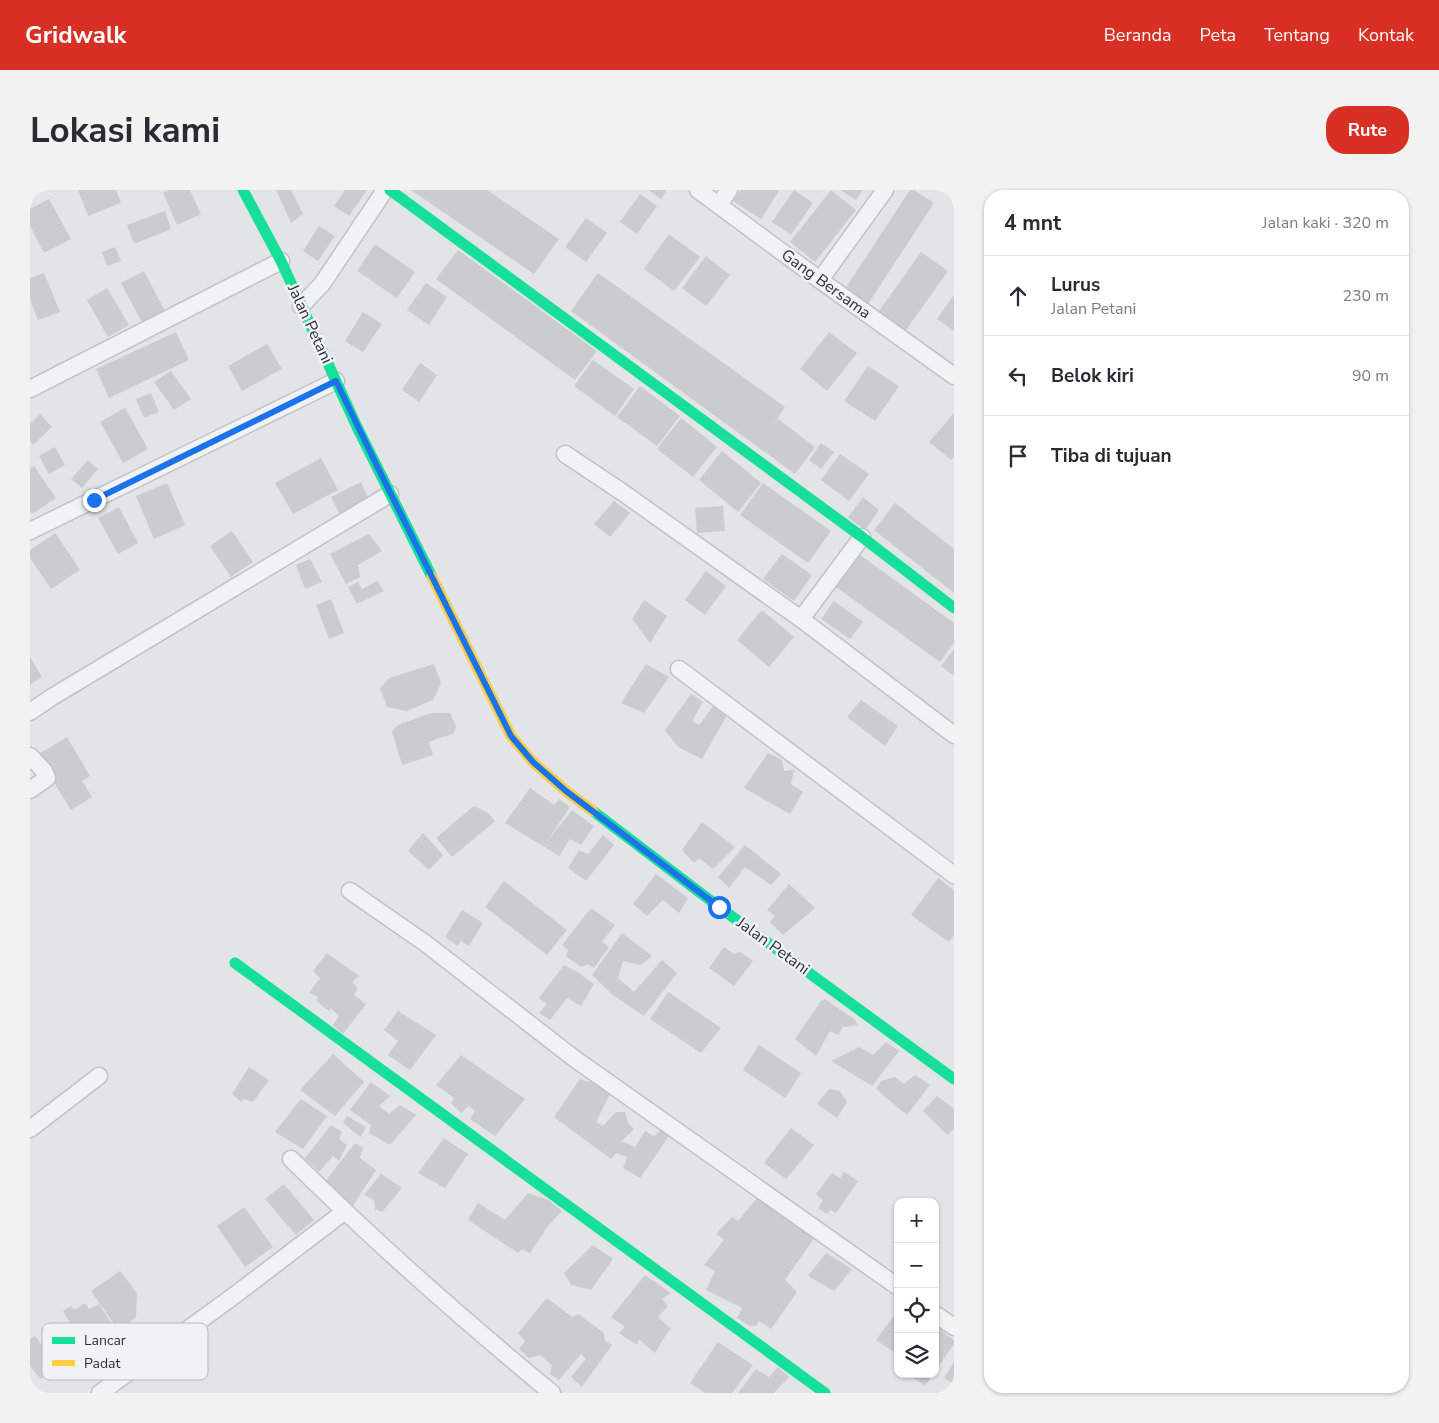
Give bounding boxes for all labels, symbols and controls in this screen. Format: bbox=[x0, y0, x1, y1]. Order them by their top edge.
text: Gridwalk bbox=[25, 19, 126, 51]
text: Beranda bbox=[1104, 23, 1172, 47]
text: Peta bbox=[1200, 23, 1236, 47]
text: Tentang bbox=[1264, 23, 1330, 47]
text: Kontak bbox=[1358, 23, 1414, 47]
button: Rute bbox=[1326, 106, 1409, 154]
text: Lokasi kami bbox=[30, 107, 220, 154]
text: 4 mnt bbox=[1004, 209, 1061, 237]
text: Jalan kaki · 320 m bbox=[1262, 212, 1389, 234]
street label: Gang Bersama bbox=[777, 244, 875, 324]
text: Lurus bbox=[1051, 272, 1100, 298]
street label: Jalan Petani bbox=[282, 280, 338, 367]
icon: ahead bbox=[1004, 282, 1032, 310]
text: 230 m bbox=[1342, 285, 1389, 307]
text: Jalan Petani bbox=[1051, 298, 1136, 320]
icon: left bbox=[1004, 362, 1032, 390]
text: Belok kiri bbox=[1051, 363, 1134, 389]
text: 90 m bbox=[1352, 365, 1389, 387]
icon: arrive bbox=[1004, 442, 1032, 470]
text: Tiba di tujuan bbox=[1051, 443, 1172, 469]
route end bbox=[83, 489, 106, 512]
route start bbox=[708, 896, 731, 919]
street label: Jalan Petani bbox=[731, 911, 814, 980]
map controls bbox=[894, 1198, 939, 1378]
button: + bbox=[894, 1198, 939, 1243]
button: − bbox=[894, 1243, 939, 1288]
button: locate bbox=[894, 1288, 939, 1333]
legend bbox=[42, 1323, 208, 1380]
text: Lancar bbox=[84, 1331, 126, 1350]
button: layers bbox=[894, 1333, 939, 1378]
text: Padat bbox=[84, 1354, 121, 1373]

